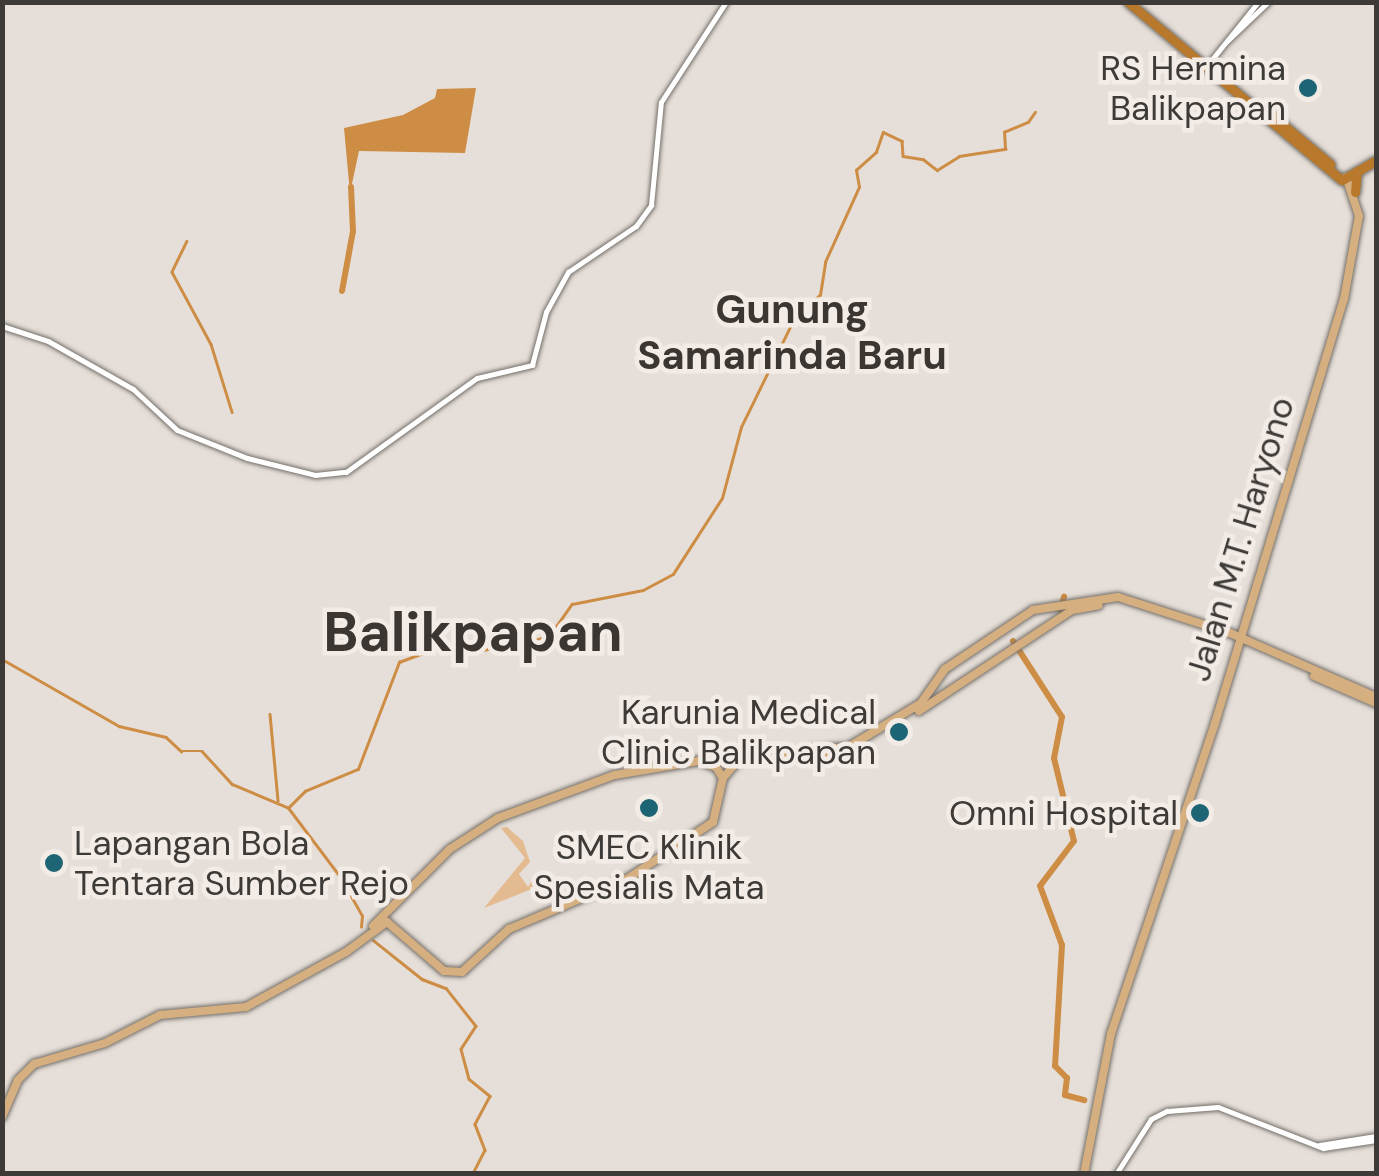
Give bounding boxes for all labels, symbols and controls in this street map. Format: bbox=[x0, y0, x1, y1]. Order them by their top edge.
place label: RS Hermina Balikpapan bbox=[1100, 47, 1286, 129]
marker: RS Hermina Balikpapan bbox=[1295, 75, 1321, 101]
district label: Gunung Samarinda Baru bbox=[637, 285, 947, 379]
street label: Jalan M.T. Haryono bbox=[1177, 392, 1303, 686]
district label: Balikpapan bbox=[323, 600, 623, 666]
place label: Karunia Medical Clinic Balikpapan bbox=[601, 691, 876, 773]
marker: Karunia Medical Clinic Balikpapan bbox=[886, 719, 912, 745]
place label: Omni Hospital bbox=[949, 792, 1178, 834]
marker: SMEC Klinik Spesialis Mata bbox=[636, 795, 662, 821]
marker: Omni Hospital bbox=[1187, 800, 1213, 826]
place label: Lapangan Bola Tentara Sumber Rejo bbox=[74, 822, 409, 904]
place label: SMEC Klinik Spesialis Mata bbox=[534, 826, 764, 908]
marker: Lapangan Bola Tentara Sumber Rejo bbox=[43, 852, 65, 874]

